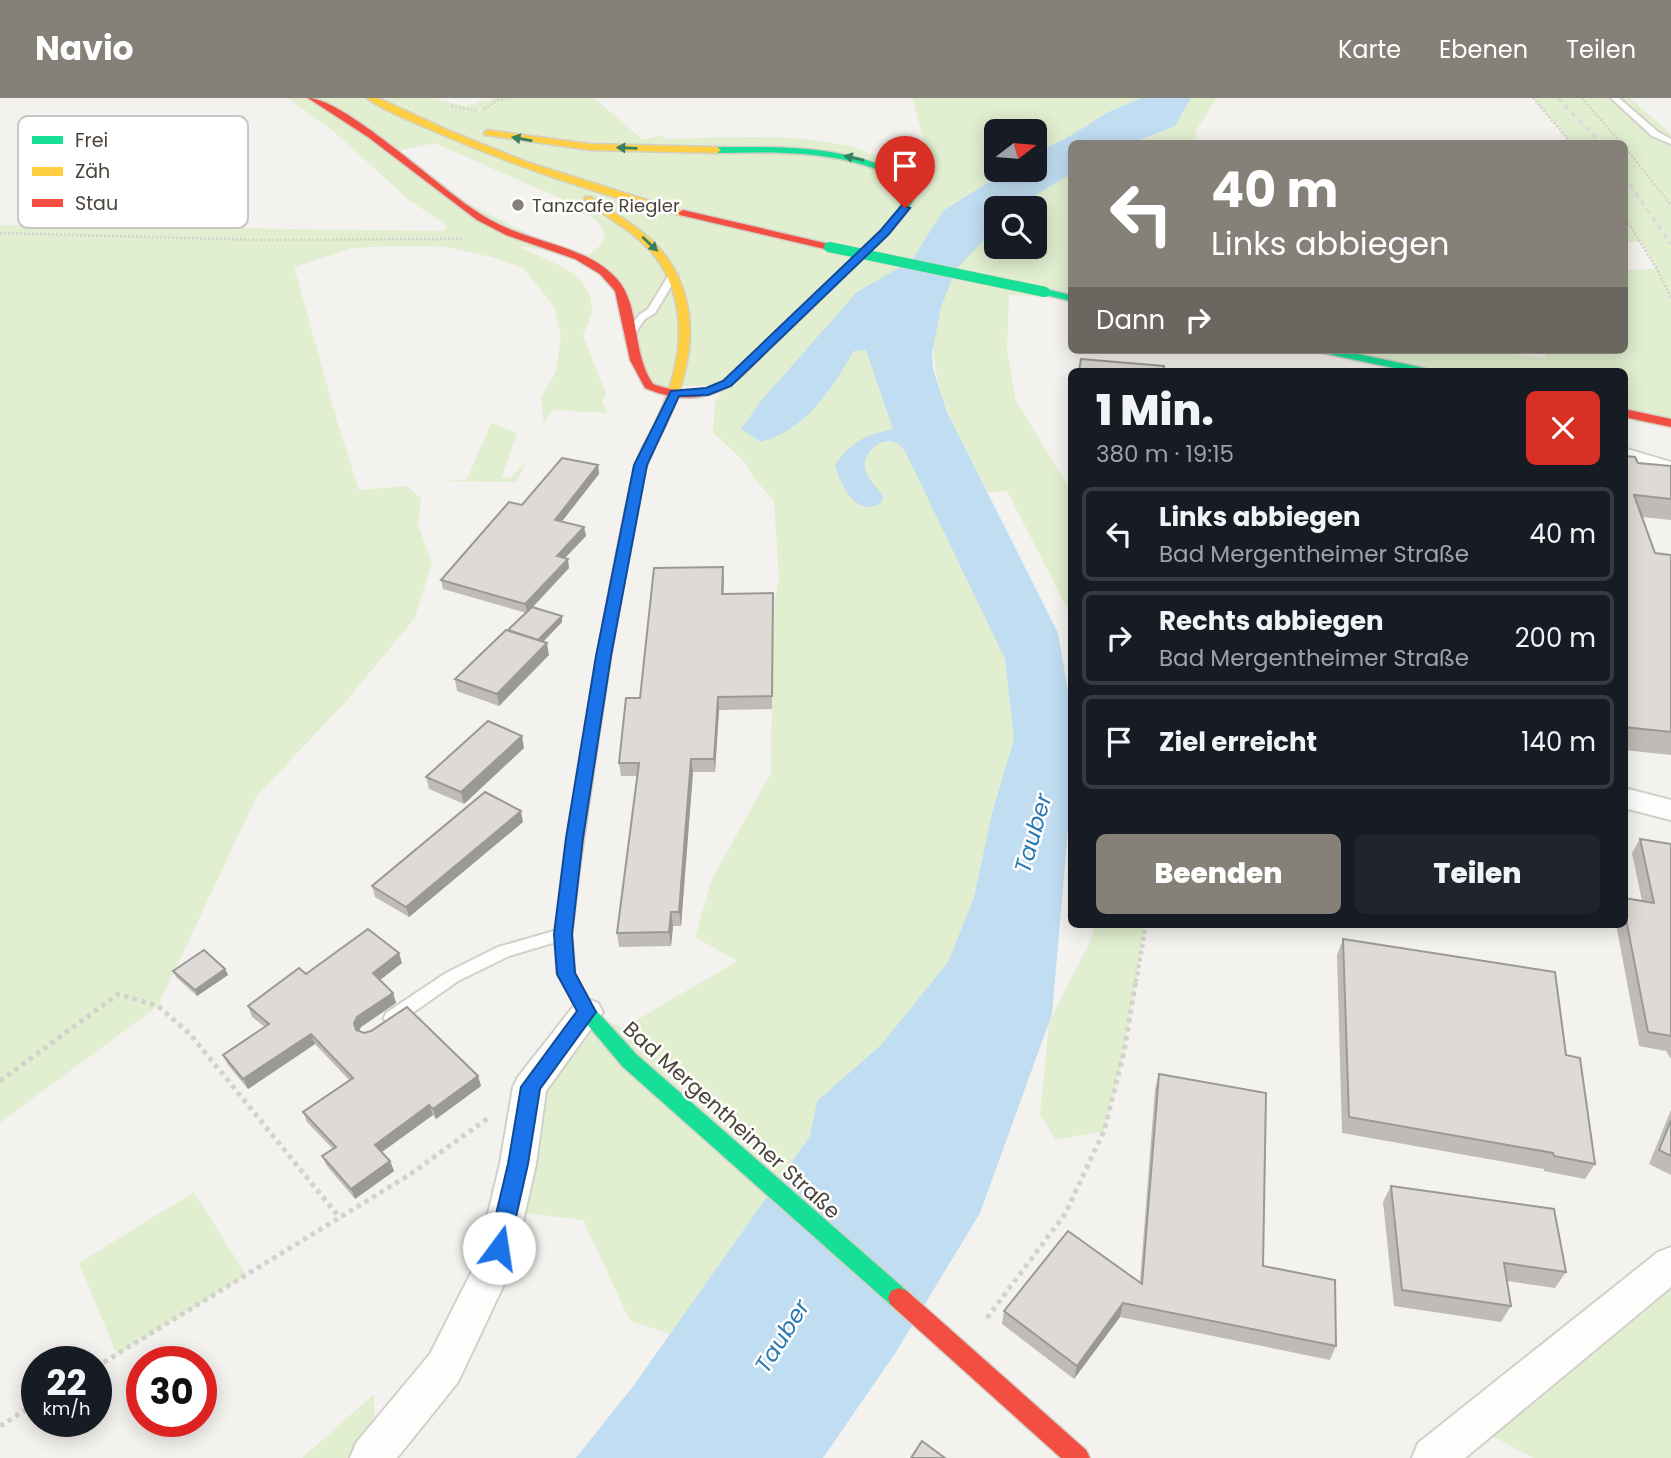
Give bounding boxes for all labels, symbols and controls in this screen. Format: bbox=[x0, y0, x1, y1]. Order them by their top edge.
text: Navio bbox=[35, 25, 134, 72]
text: Karte bbox=[1338, 33, 1401, 66]
text: Ebenen bbox=[1439, 33, 1528, 66]
text: Teilen bbox=[1566, 33, 1636, 66]
legend bbox=[18, 116, 248, 228]
north arrow bbox=[984, 119, 1046, 182]
map controls bbox=[984, 119, 1047, 259]
text: Frei bbox=[75, 127, 108, 154]
one-way arrow bbox=[511, 134, 533, 145]
pin bbox=[875, 136, 935, 208]
one-way arrow bbox=[616, 143, 638, 154]
icon: arrive bbox=[886, 147, 924, 185]
one-way arrow bbox=[843, 152, 865, 163]
text: 40 m bbox=[1211, 156, 1338, 224]
text: Zäh bbox=[75, 158, 110, 185]
icon: left bbox=[1096, 168, 1187, 259]
text: Stau bbox=[75, 190, 118, 217]
place label: Tanzcafe Riegler bbox=[532, 193, 680, 218]
button: search bbox=[984, 196, 1047, 259]
marker: Tanzcafe Riegler bbox=[510, 197, 526, 213]
text: Links abbiegen bbox=[1211, 221, 1449, 266]
one-way arrow bbox=[641, 236, 659, 252]
icon: right bbox=[1179, 301, 1217, 339]
text: Dann bbox=[1096, 302, 1165, 338]
text: 1 Min. bbox=[1096, 381, 1214, 440]
button: close bbox=[1526, 391, 1600, 465]
text: 380 m · 19:15 bbox=[1096, 438, 1234, 470]
text: Links abbiegen bbox=[1159, 499, 1361, 535]
icon: left bbox=[1100, 515, 1138, 553]
text: 40 m bbox=[1530, 516, 1596, 552]
text: Bad Mergentheimer Straße bbox=[1159, 538, 1469, 570]
text: Rechts abbiegen bbox=[1159, 603, 1384, 639]
icon: right bbox=[1100, 619, 1138, 657]
text: 200 m bbox=[1515, 620, 1596, 656]
text: Bad Mergentheimer Straße bbox=[1159, 642, 1469, 674]
icon: arrive bbox=[1100, 723, 1138, 761]
text: Ziel erreicht bbox=[1159, 724, 1317, 760]
text: 140 m bbox=[1521, 724, 1596, 760]
water label: Tauber bbox=[1006, 788, 1060, 876]
button: Beenden bbox=[1096, 834, 1341, 914]
button: Teilen bbox=[1355, 834, 1600, 914]
street label: Bad Mergentheimer Straße bbox=[617, 1014, 847, 1226]
position arrow bbox=[462, 1211, 536, 1285]
water label: Tauber bbox=[747, 1292, 818, 1379]
speed limit sign: 30 bbox=[126, 1346, 217, 1437]
text: 22 bbox=[47, 1358, 86, 1407]
text: km/h bbox=[43, 1396, 90, 1421]

